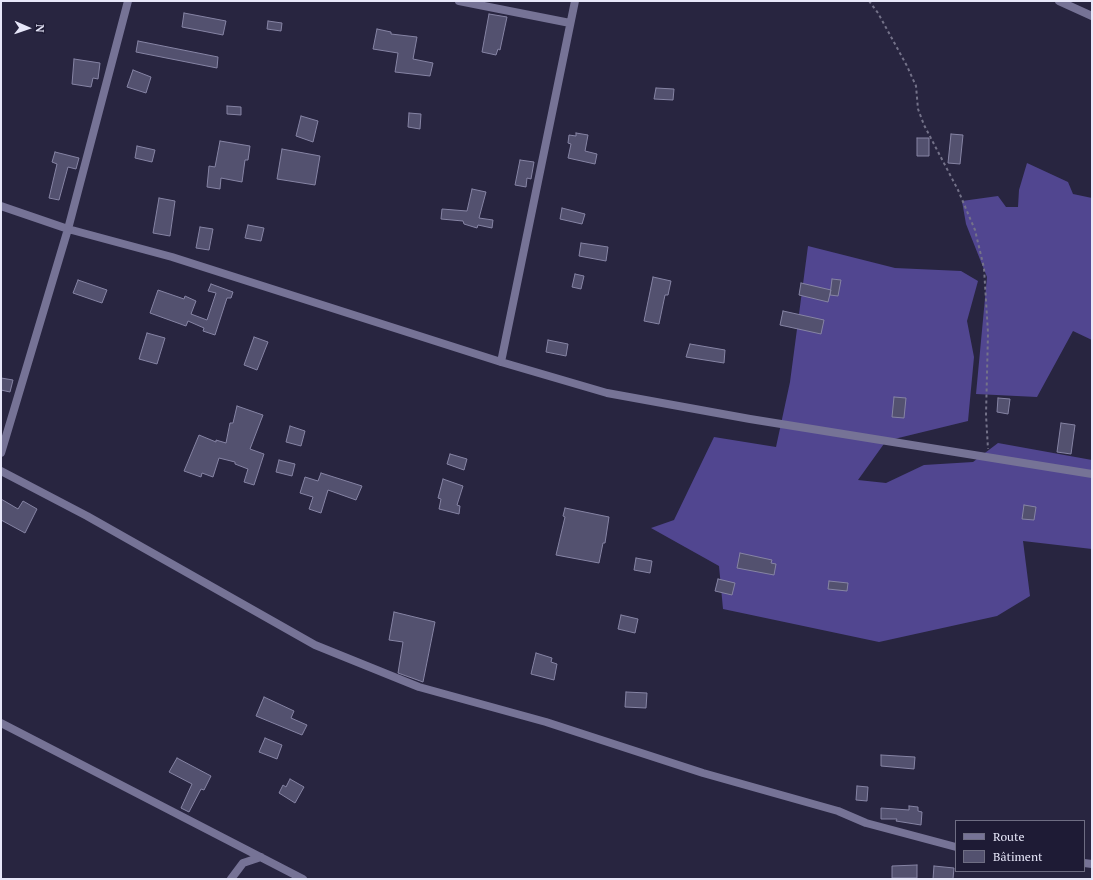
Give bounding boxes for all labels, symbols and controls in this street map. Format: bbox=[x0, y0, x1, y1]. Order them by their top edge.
north arrow bbox=[8, 8, 48, 48]
text: N bbox=[33, 24, 47, 33]
legend bbox=[955, 820, 1085, 872]
text: Route bbox=[993, 829, 1024, 844]
text: Bâtiment bbox=[993, 849, 1042, 864]

